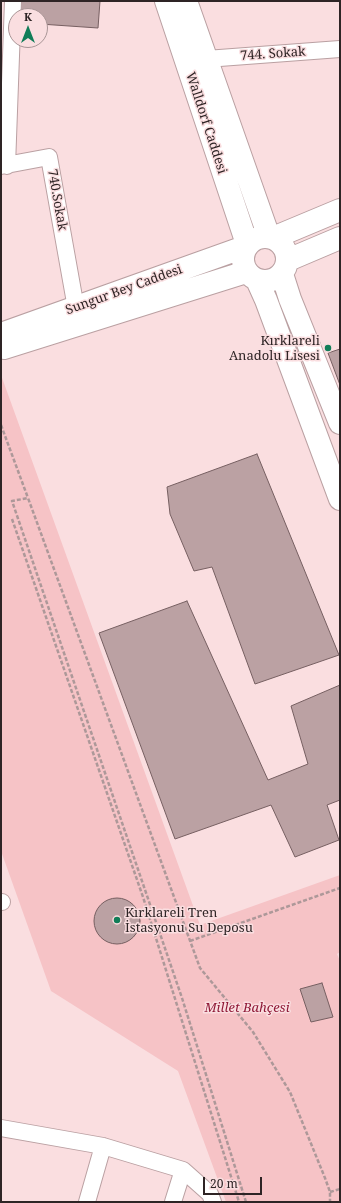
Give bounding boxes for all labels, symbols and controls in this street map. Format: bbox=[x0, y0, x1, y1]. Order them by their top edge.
north arrow bbox=[8, 8, 48, 48]
text: K bbox=[24, 9, 32, 24]
street label: 744. Sokak bbox=[240, 44, 306, 64]
street label: Walldorf Caddesi bbox=[182, 70, 230, 176]
street label: 740.Sokak bbox=[44, 168, 70, 232]
street label: Sungur Bey Caddesi bbox=[64, 262, 184, 318]
place label: Kırklareli Anadolu Lisesi bbox=[229, 333, 320, 364]
marker: Kırklareli Anadolu Lisesi bbox=[323, 343, 333, 353]
place label: Kırklareli Tren İstasyonu Su Deposu bbox=[125, 905, 253, 936]
marker: Kırklareli Tren İstasyonu Su Deposu bbox=[112, 915, 122, 925]
park label: Millet Bahçesi bbox=[204, 1000, 290, 1016]
scale bar bbox=[205, 1169, 264, 1195]
text: 20 m bbox=[210, 1175, 238, 1192]

